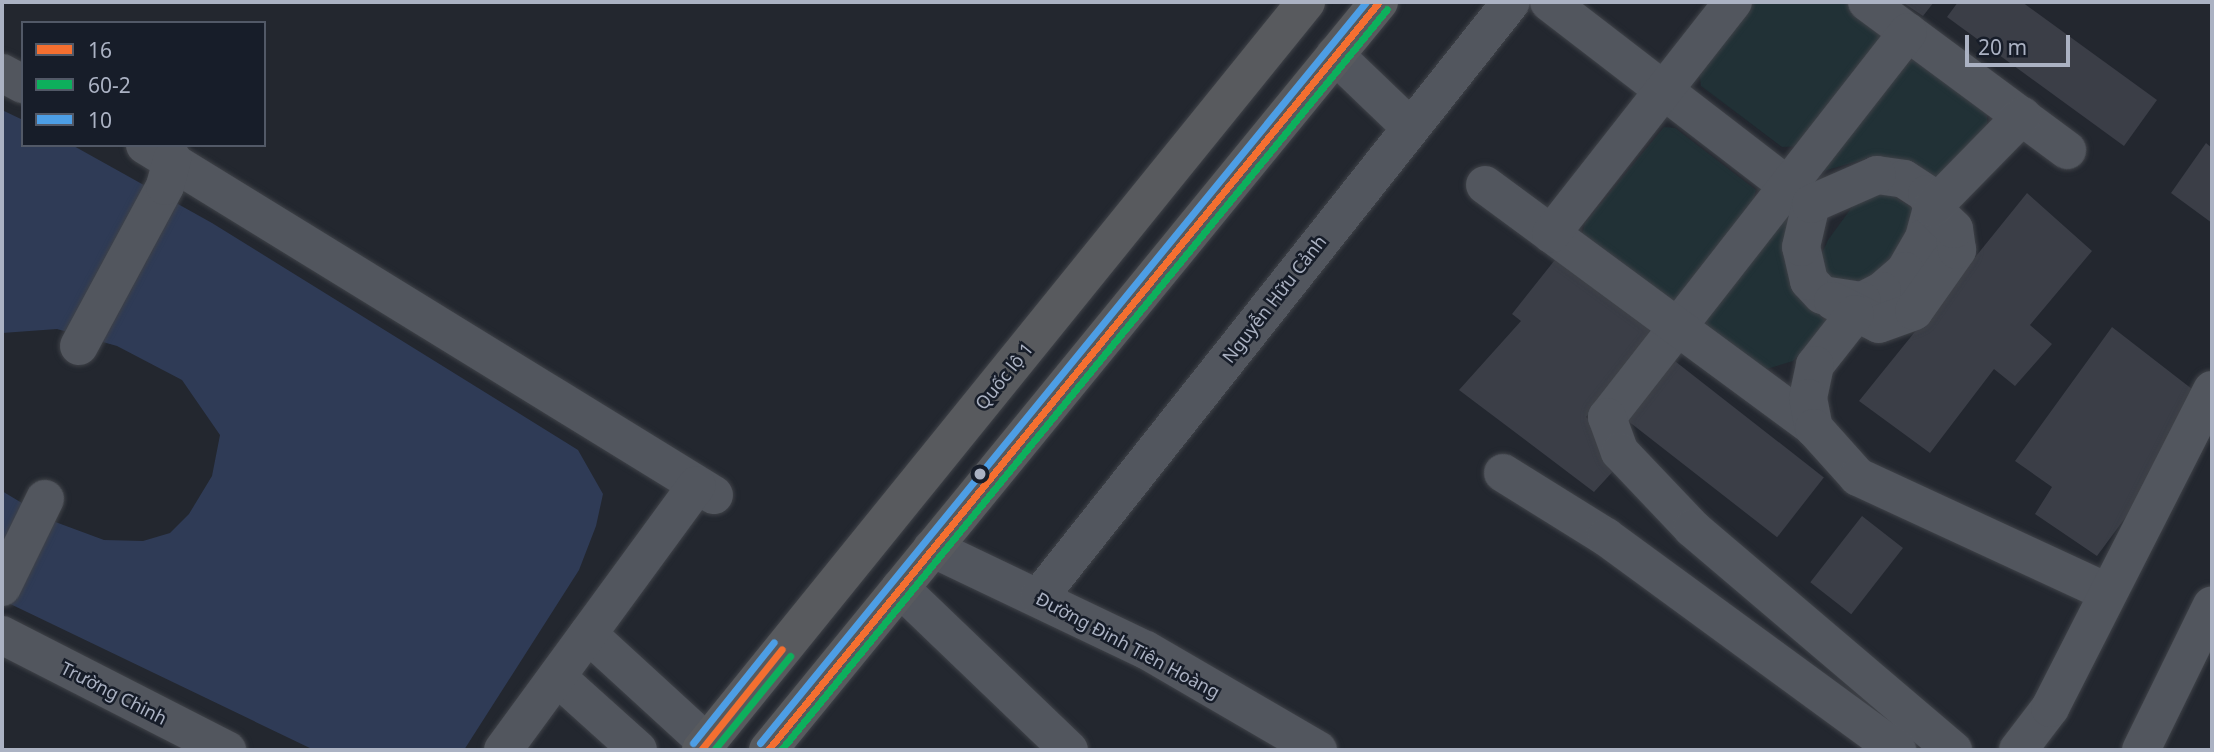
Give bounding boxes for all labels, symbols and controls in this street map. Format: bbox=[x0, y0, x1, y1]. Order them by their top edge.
legend bbox=[21, 21, 266, 147]
scale bar bbox=[1969, 21, 2074, 65]
text: 20 m bbox=[1978, 33, 2027, 61]
text: 16 bbox=[88, 36, 112, 64]
text: 60-2 bbox=[88, 71, 131, 99]
text: 10 bbox=[88, 106, 112, 134]
street label: Nguyễn Hữu Cảnh bbox=[1217, 231, 1331, 367]
street label: Quốc lộ 1 bbox=[970, 338, 1038, 414]
unlabelled marker bbox=[973, 467, 987, 481]
street label: Đường Đinh Tiên Hoàng bbox=[1032, 587, 1224, 703]
street label: Trường Chinh bbox=[57, 657, 171, 729]

